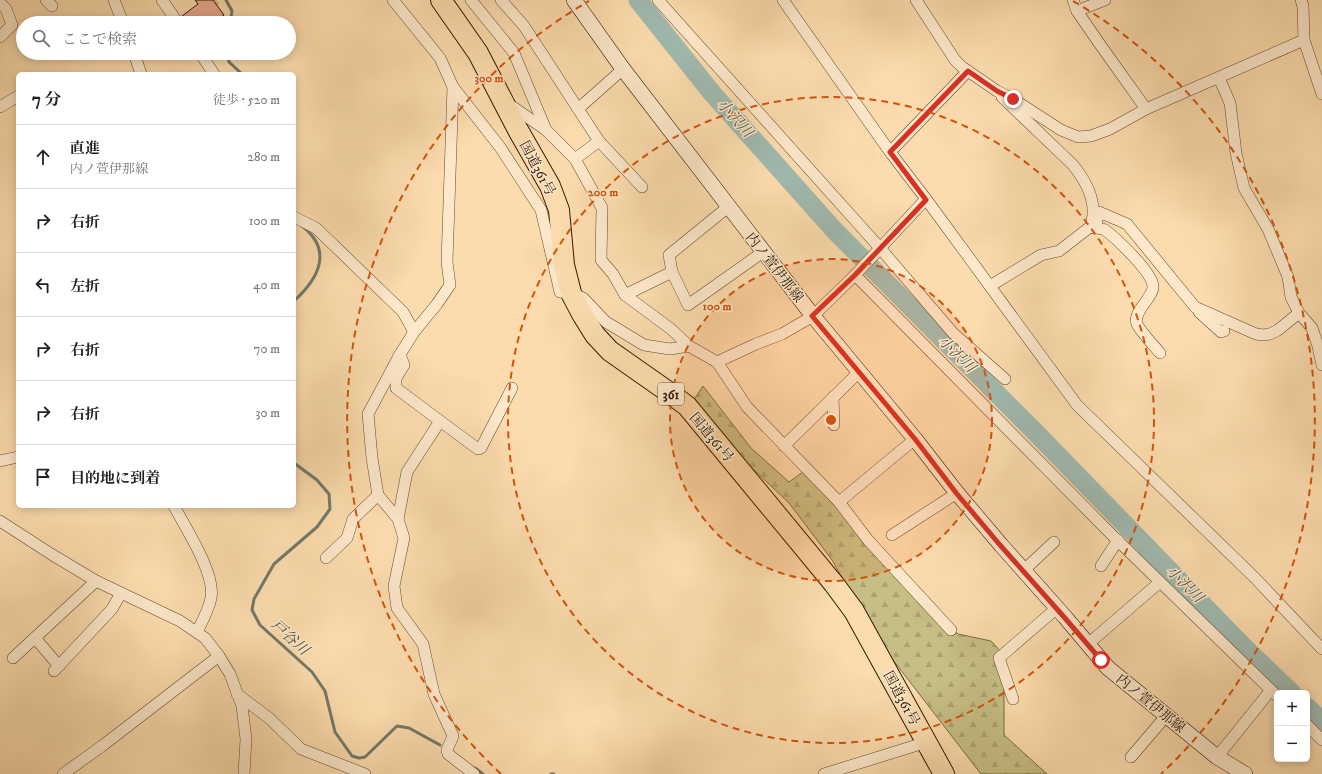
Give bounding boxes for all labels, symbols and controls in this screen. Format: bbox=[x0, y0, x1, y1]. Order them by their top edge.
search box bbox=[16, 16, 296, 60]
icon: search bbox=[30, 27, 52, 49]
text: ここで検索 bbox=[62, 30, 137, 49]
text: 300 m bbox=[475, 71, 503, 86]
text: 7 分 bbox=[32, 89, 62, 111]
route end bbox=[1004, 90, 1022, 108]
text: 徒歩 · 520 m bbox=[213, 92, 280, 108]
water label: 小沢川 bbox=[713, 95, 758, 143]
street label: 国道361号 bbox=[515, 138, 559, 199]
text: 直進 bbox=[70, 139, 100, 158]
icon: ahead bbox=[32, 146, 54, 168]
text: 280 m bbox=[248, 149, 280, 165]
text: 内ノ萱伊那線 bbox=[70, 161, 148, 177]
text: 200 m bbox=[588, 185, 618, 200]
icon: right bbox=[32, 210, 54, 232]
text: 右折 bbox=[70, 213, 100, 232]
text: 100 m bbox=[249, 213, 280, 229]
street label: 内ノ萱伊那線 bbox=[741, 229, 807, 306]
icon: left bbox=[32, 274, 54, 296]
text: 左折 bbox=[70, 277, 100, 296]
text: 40 m bbox=[253, 277, 280, 293]
text: 100 m bbox=[703, 299, 731, 314]
water label: 小沢川 bbox=[934, 332, 981, 378]
icon: right bbox=[32, 338, 54, 360]
text: 右折 bbox=[70, 341, 100, 360]
text: 70 m bbox=[254, 341, 280, 357]
road number: 361 bbox=[658, 383, 684, 405]
icon: right bbox=[32, 402, 54, 424]
text: 右折 bbox=[70, 405, 100, 424]
text: 30 m bbox=[256, 405, 280, 421]
street label: 国道361号 bbox=[685, 409, 737, 466]
centre of rings bbox=[824, 413, 838, 427]
icon: arrive bbox=[32, 466, 54, 488]
text: 目的地に到着 bbox=[70, 469, 160, 488]
water label: 小沢川 bbox=[1162, 562, 1209, 608]
water label: 戸谷川 bbox=[267, 615, 314, 661]
route start bbox=[1092, 651, 1110, 669]
street label: 国道361号 bbox=[879, 668, 923, 729]
street label: 内ノ萱伊那線 bbox=[1112, 670, 1189, 737]
map controls bbox=[1274, 690, 1310, 762]
button: + bbox=[1274, 690, 1310, 726]
button: − bbox=[1274, 726, 1310, 762]

